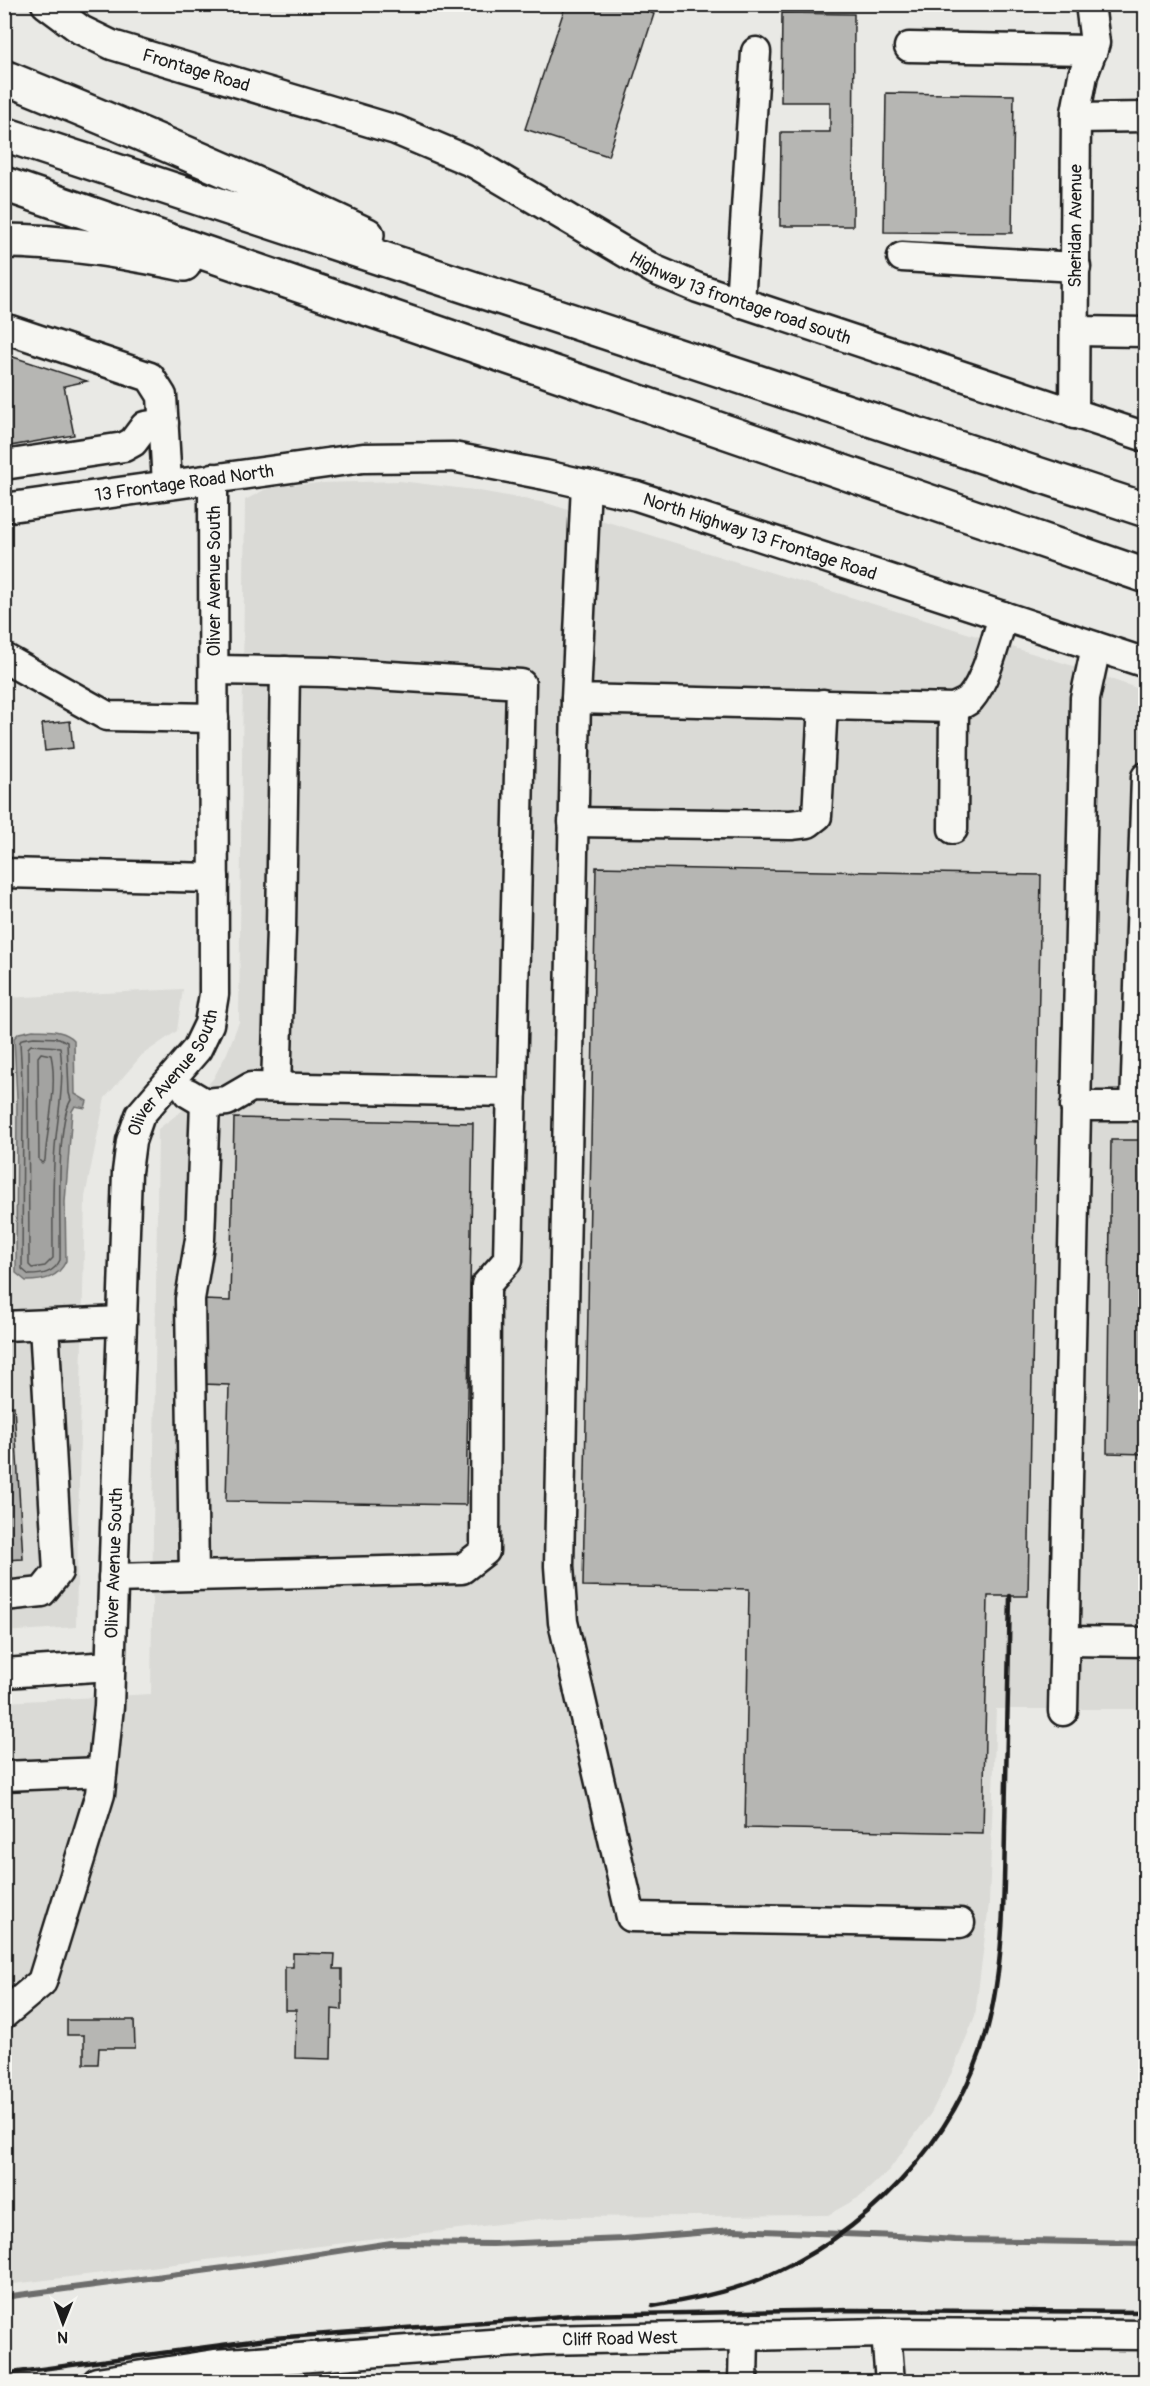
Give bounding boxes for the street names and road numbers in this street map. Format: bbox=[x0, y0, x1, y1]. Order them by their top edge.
street label: Frontage Road bbox=[140, 44, 253, 98]
street label: Sheridan Avenue bbox=[1064, 164, 1088, 288]
street label: Highway 13 frontage road south bbox=[625, 246, 854, 350]
street label: 13 Frontage Road North bbox=[94, 460, 275, 507]
street label: North Highway 13 Frontage Road bbox=[640, 488, 880, 586]
street label: Oliver Avenue South bbox=[203, 506, 226, 656]
street label: Oliver Avenue South bbox=[123, 1008, 223, 1139]
street label: Oliver Avenue South bbox=[100, 1487, 128, 1639]
street label: Cliff Road West bbox=[562, 2326, 678, 2352]

